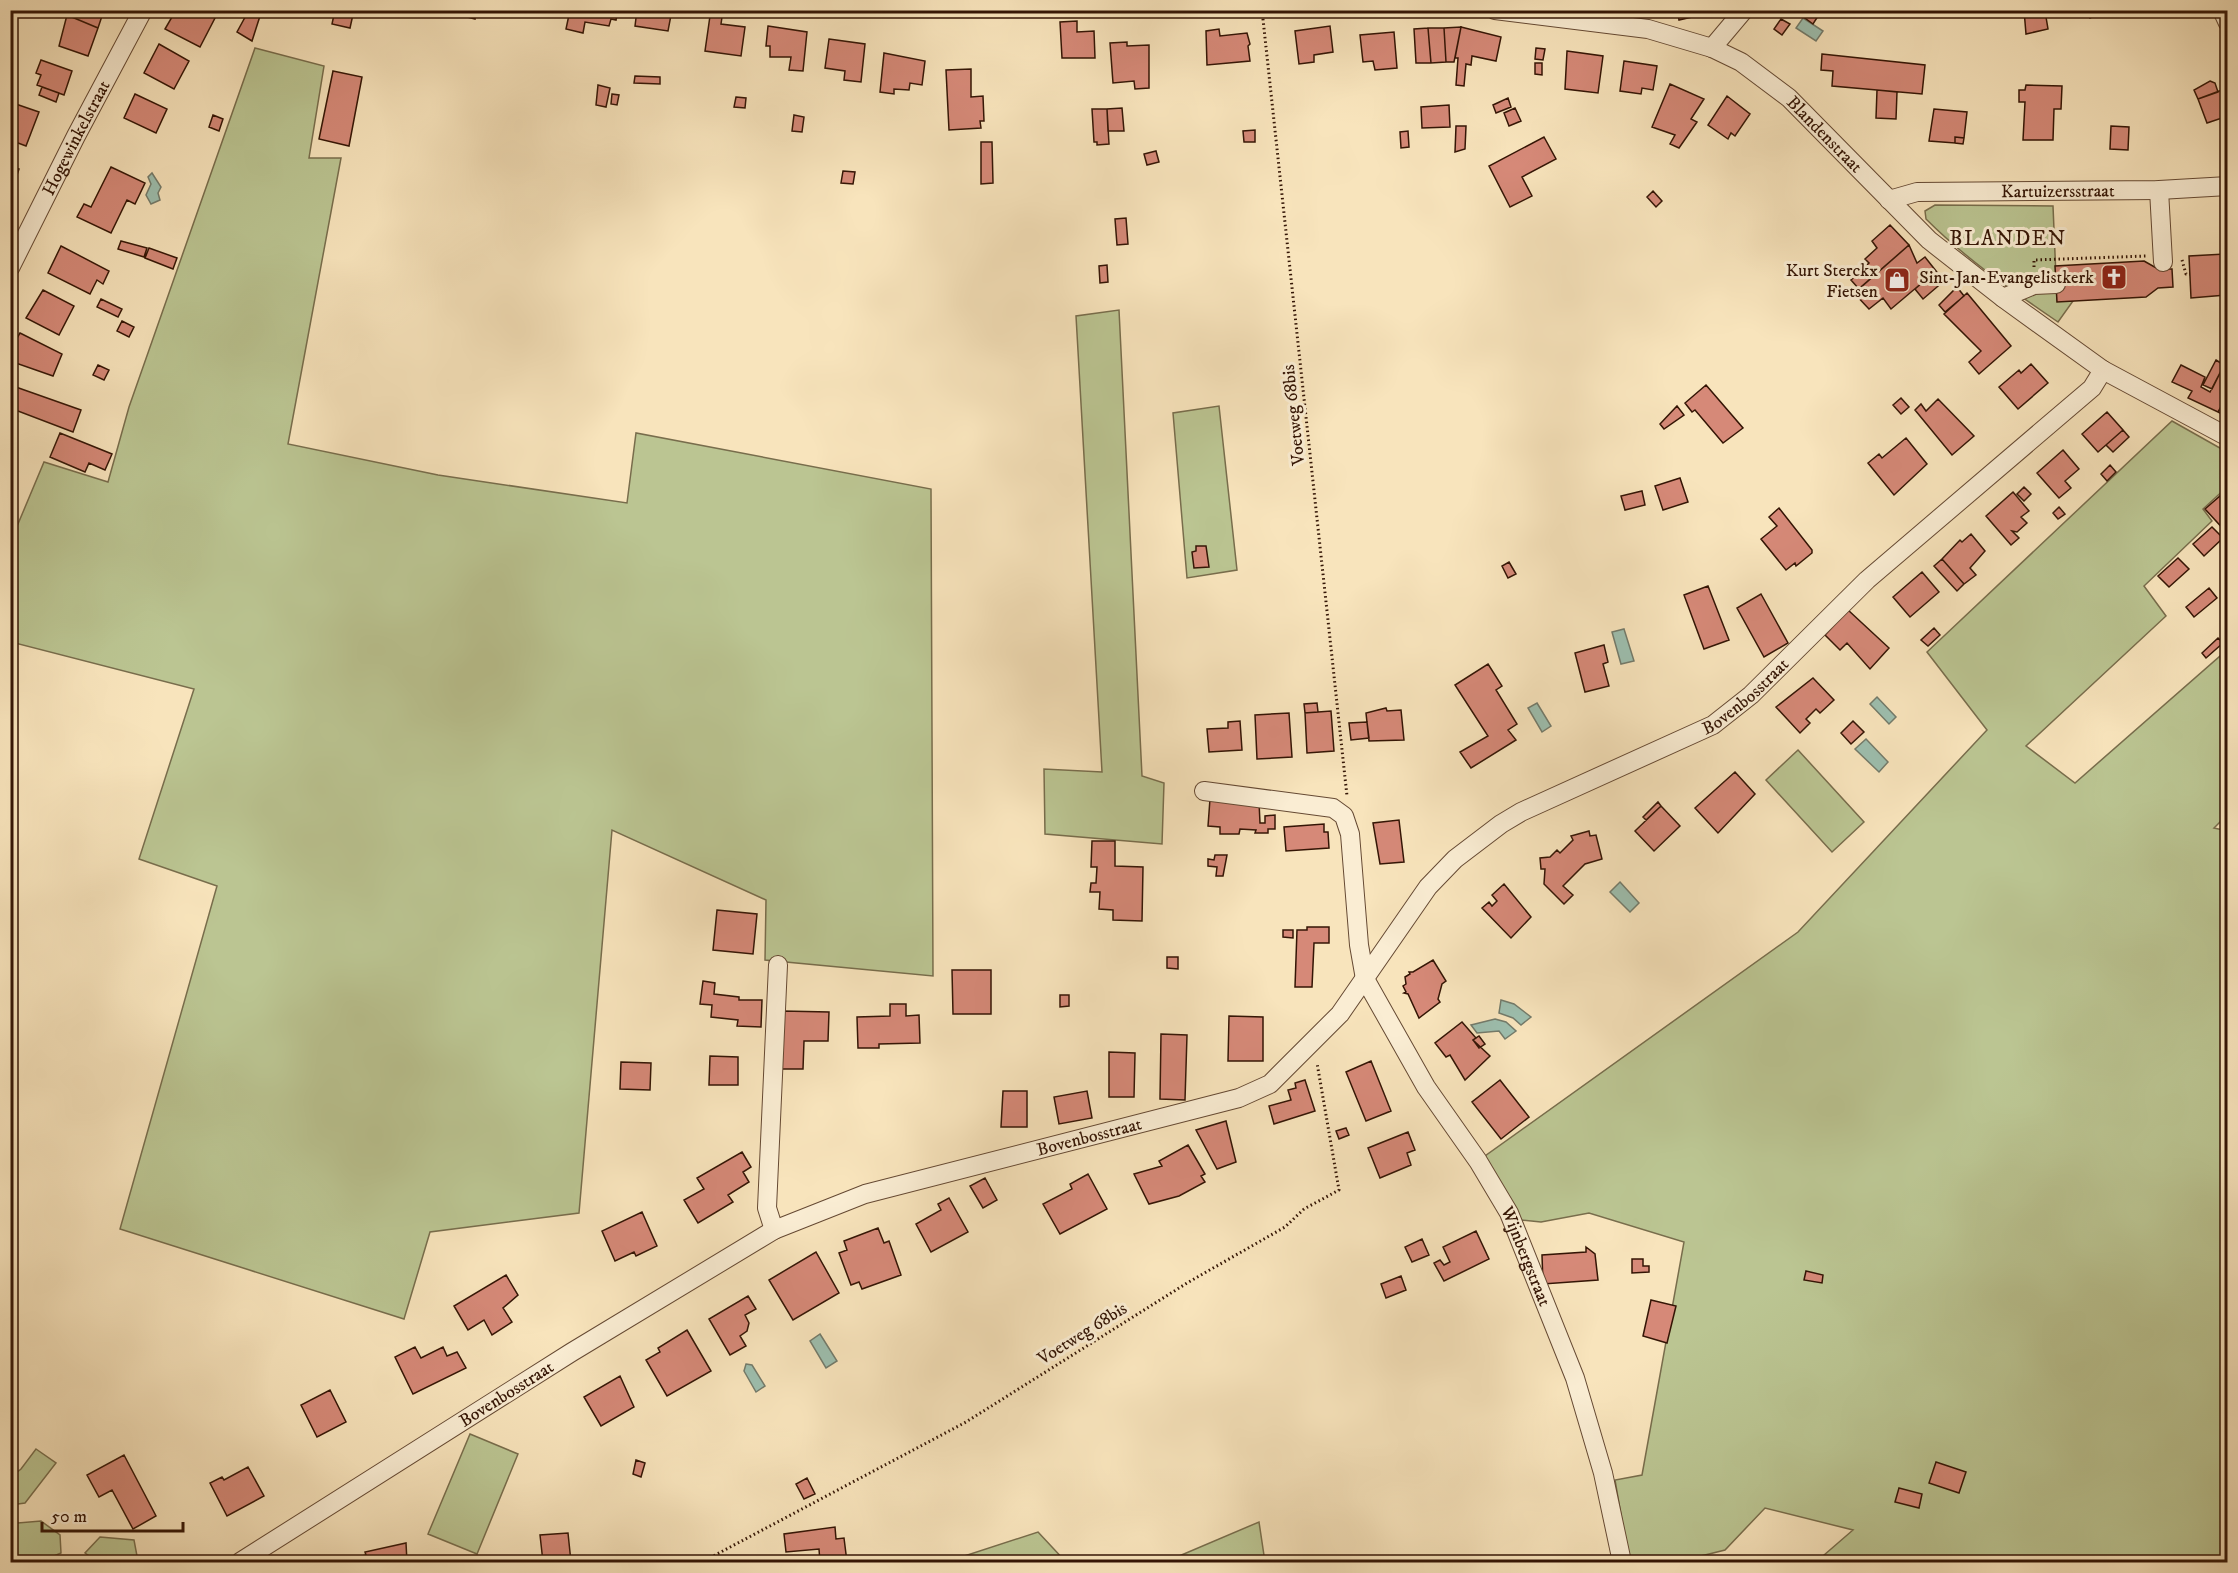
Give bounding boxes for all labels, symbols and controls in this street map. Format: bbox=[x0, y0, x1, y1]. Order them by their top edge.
street label: Hogewinkelstraat bbox=[38, 77, 116, 199]
street label: Blandenstraat bbox=[1781, 92, 1867, 178]
street label: Kartuizersstraat bbox=[2001, 180, 2115, 203]
district label: BLANDEN bbox=[1949, 226, 2067, 252]
place label: Kurt Sterckx Fietsen bbox=[1786, 260, 1879, 303]
church icon: Sint-Jan-Evangelistkerk bbox=[2099, 262, 2129, 292]
shop icon: Kurt Sterckx Fietsen bbox=[1882, 265, 1912, 295]
place label: Sint-Jan-Evangelistkerk bbox=[1919, 267, 2094, 289]
street label: Voetweg 68bis bbox=[1278, 363, 1310, 467]
street label: Bovenbosstraat bbox=[1699, 654, 1794, 740]
street label: Bovenbosstraat bbox=[1034, 1113, 1144, 1161]
street label: Wijnbergstraat bbox=[1495, 1202, 1555, 1310]
street label: Voetweg 68bis bbox=[1033, 1298, 1131, 1371]
street label: Bovenbosstraat bbox=[455, 1356, 558, 1433]
scale bar bbox=[42, 1495, 183, 1533]
text: 50 m bbox=[51, 1506, 87, 1528]

